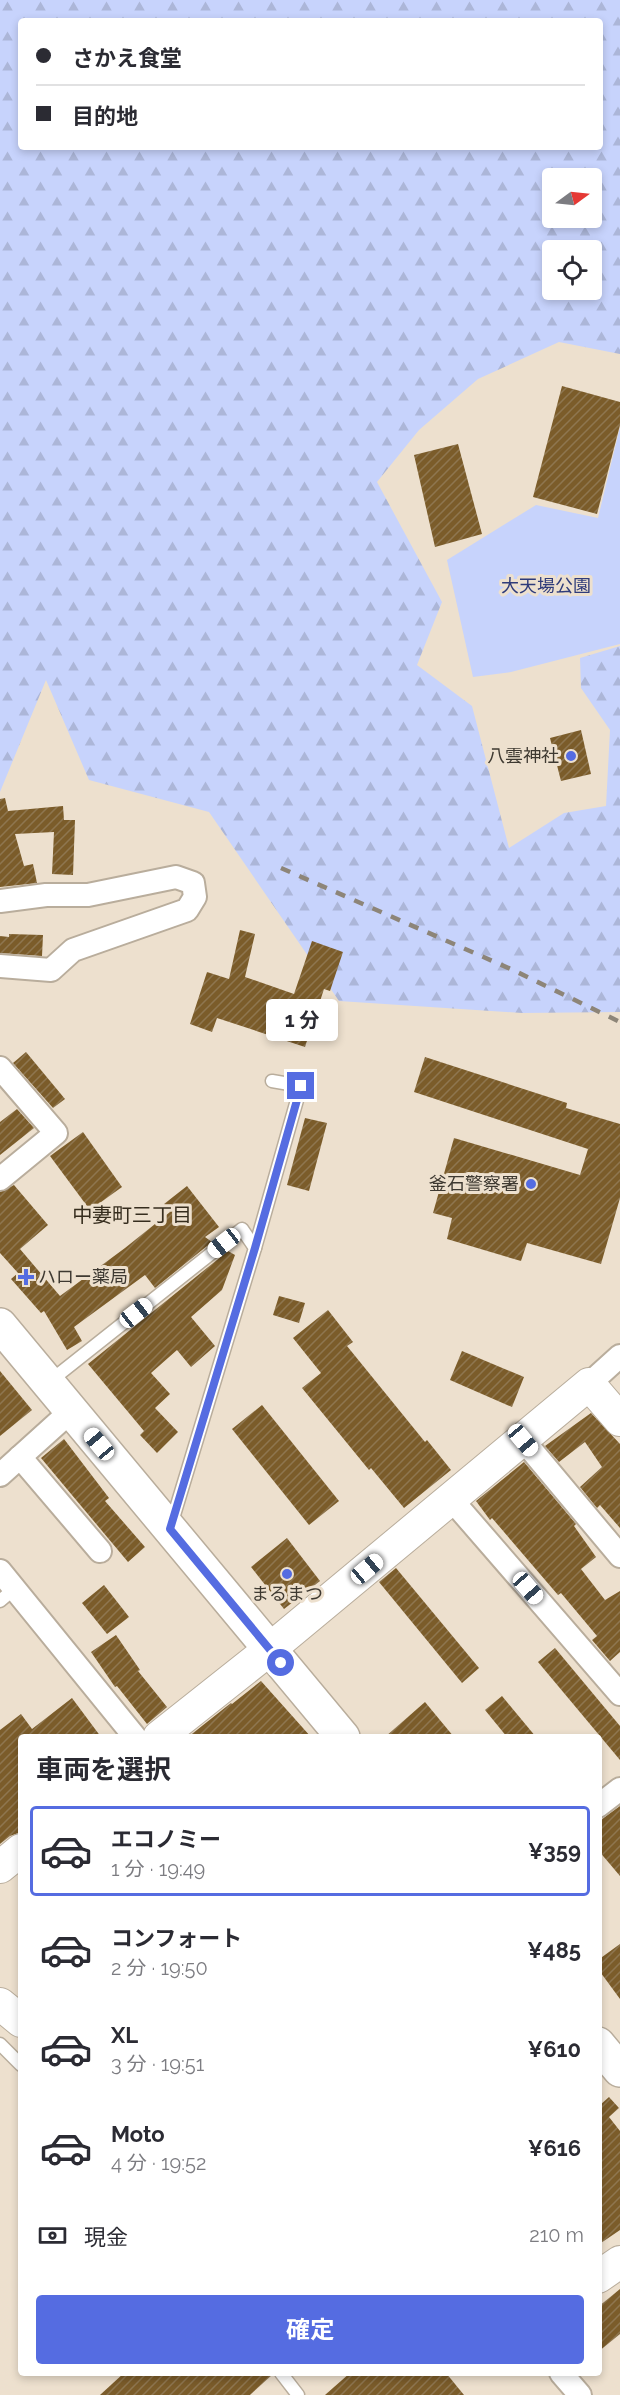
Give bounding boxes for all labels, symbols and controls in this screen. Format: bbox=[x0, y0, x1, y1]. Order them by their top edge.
text: さかえ食堂 bbox=[72, 45, 182, 71]
text: 目的地 bbox=[72, 103, 138, 129]
north arrow bbox=[542, 168, 602, 228]
map controls bbox=[542, 168, 602, 300]
button: locate bbox=[542, 240, 602, 300]
park label: 大天場公園 bbox=[501, 575, 591, 596]
place label: 八雲神社 bbox=[487, 745, 559, 766]
marker: 八雲神社 bbox=[564, 749, 578, 763]
callout: 1 分 bbox=[265, 999, 337, 1041]
text: 1 分 bbox=[285, 1008, 319, 1032]
route end bbox=[287, 1072, 314, 1099]
place label: 釜石警察署 bbox=[429, 1173, 519, 1194]
marker: 釜石警察署 bbox=[524, 1177, 538, 1191]
district label: 中妻町三丁目 bbox=[72, 1203, 192, 1227]
car bbox=[204, 1225, 244, 1261]
place label: ハロー薬局 bbox=[38, 1266, 128, 1287]
marker: ハロー薬局 bbox=[19, 1270, 33, 1284]
car bbox=[116, 1295, 156, 1331]
car bbox=[505, 1420, 541, 1460]
car bbox=[81, 1424, 117, 1464]
car bbox=[347, 1551, 387, 1587]
marker: まるまつ bbox=[280, 1567, 294, 1581]
car bbox=[509, 1569, 547, 1607]
place label: まるまつ bbox=[251, 1583, 323, 1604]
route start bbox=[267, 1649, 294, 1676]
text: 車両を選択 bbox=[36, 1754, 171, 1785]
icon: car bbox=[39, 1824, 93, 1878]
text: エコノミー bbox=[111, 1826, 221, 1852]
text: ¥359 bbox=[528, 1838, 581, 1864]
text: 1 分 · 19:49 bbox=[111, 1857, 205, 1881]
icon: car bbox=[39, 1923, 93, 1977]
text: コンフォート bbox=[111, 1925, 242, 1951]
text: ¥485 bbox=[527, 1937, 581, 1963]
text: 2 分 · 19:50 bbox=[111, 1956, 208, 1980]
icon: car bbox=[39, 2022, 93, 2076]
text: XL bbox=[111, 2022, 138, 2048]
text: ¥610 bbox=[528, 2036, 581, 2062]
text: 3 分 · 19:51 bbox=[111, 2052, 204, 2076]
icon: car bbox=[39, 2121, 93, 2175]
text: Moto bbox=[111, 2121, 165, 2147]
text: ¥616 bbox=[528, 2135, 581, 2161]
text: 4 分 · 19:52 bbox=[111, 2151, 206, 2175]
icon: cash bbox=[36, 2219, 69, 2252]
text: 210 m bbox=[529, 2223, 584, 2247]
text: 現金 bbox=[84, 2224, 128, 2250]
button: 確定 bbox=[36, 2295, 584, 2364]

